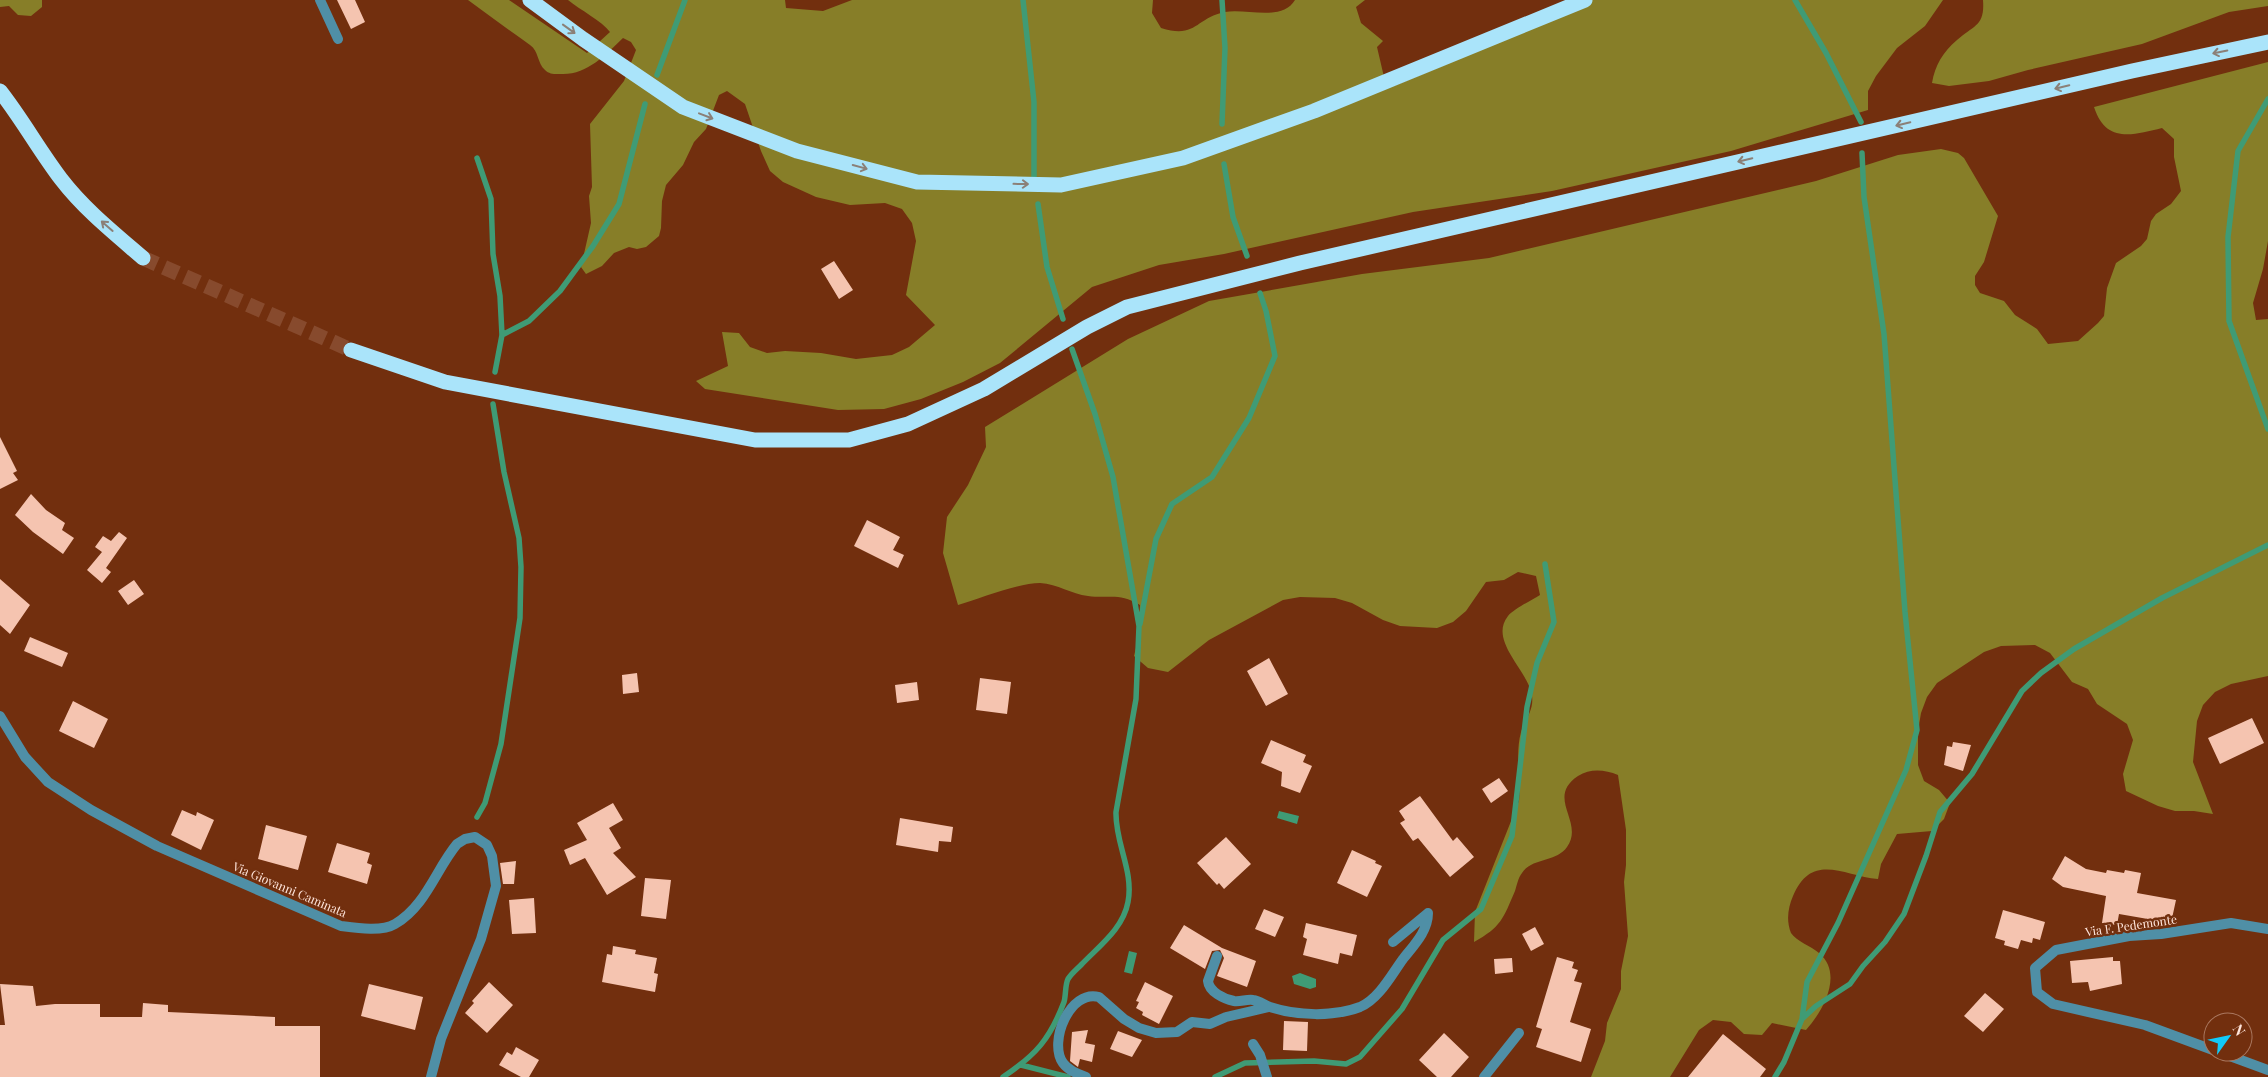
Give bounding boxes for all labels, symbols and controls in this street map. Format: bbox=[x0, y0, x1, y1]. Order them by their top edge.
one-way arrow bbox=[562, 24, 576, 34]
one-way arrow bbox=[2213, 48, 2229, 57]
one-way arrow bbox=[2054, 83, 2070, 92]
one-way arrow bbox=[698, 111, 713, 121]
one-way arrow bbox=[1896, 120, 1912, 129]
one-way arrow bbox=[1737, 156, 1753, 165]
one-way arrow bbox=[852, 163, 868, 172]
one-way arrow bbox=[1012, 180, 1028, 189]
one-way arrow bbox=[100, 220, 113, 232]
street label: Via Giovanni Caminata bbox=[230, 857, 349, 920]
street label: Via F. Pedemonte bbox=[2083, 911, 2178, 939]
north arrow bbox=[2203, 1012, 2253, 1062]
text: N bbox=[2229, 1020, 2250, 1039]

